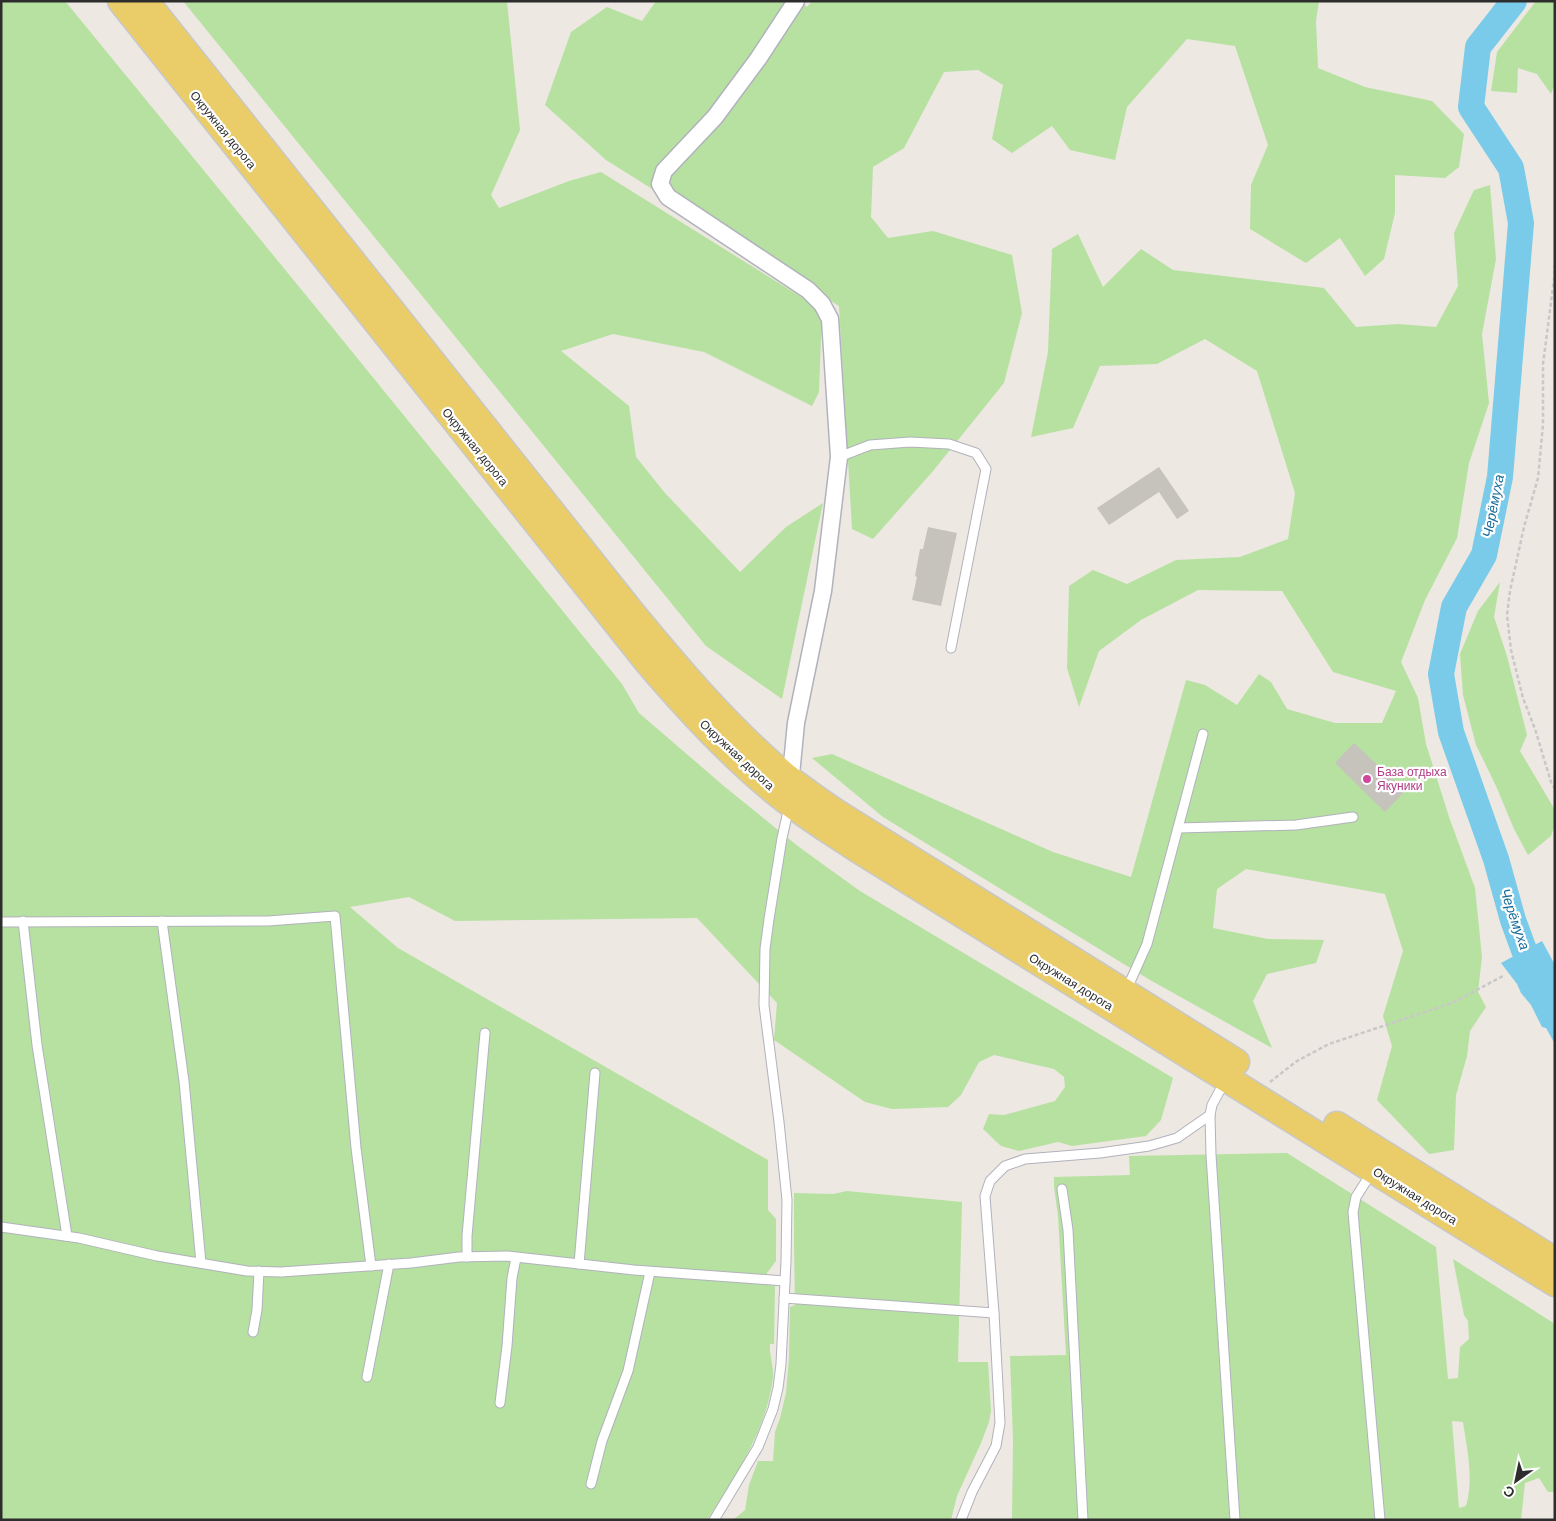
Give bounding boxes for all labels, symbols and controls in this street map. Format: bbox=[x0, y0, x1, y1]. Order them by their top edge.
street label: Окружная дорога bbox=[187, 88, 259, 172]
street label: Окружная дорога bbox=[439, 405, 511, 489]
water label: Черёмуха bbox=[1479, 473, 1507, 539]
street label: Окружная дорога bbox=[697, 717, 777, 793]
place label: База отдыха Якуники bbox=[1377, 765, 1447, 793]
marker: База отдыха Якуники bbox=[1361, 773, 1373, 785]
water label: Черёмуха bbox=[1497, 886, 1533, 952]
street label: Окружная дорога bbox=[1026, 951, 1116, 1014]
street label: Окружная дорога bbox=[1370, 1165, 1460, 1228]
north arrow bbox=[1491, 1456, 1541, 1506]
text: С bbox=[1500, 1482, 1518, 1501]

